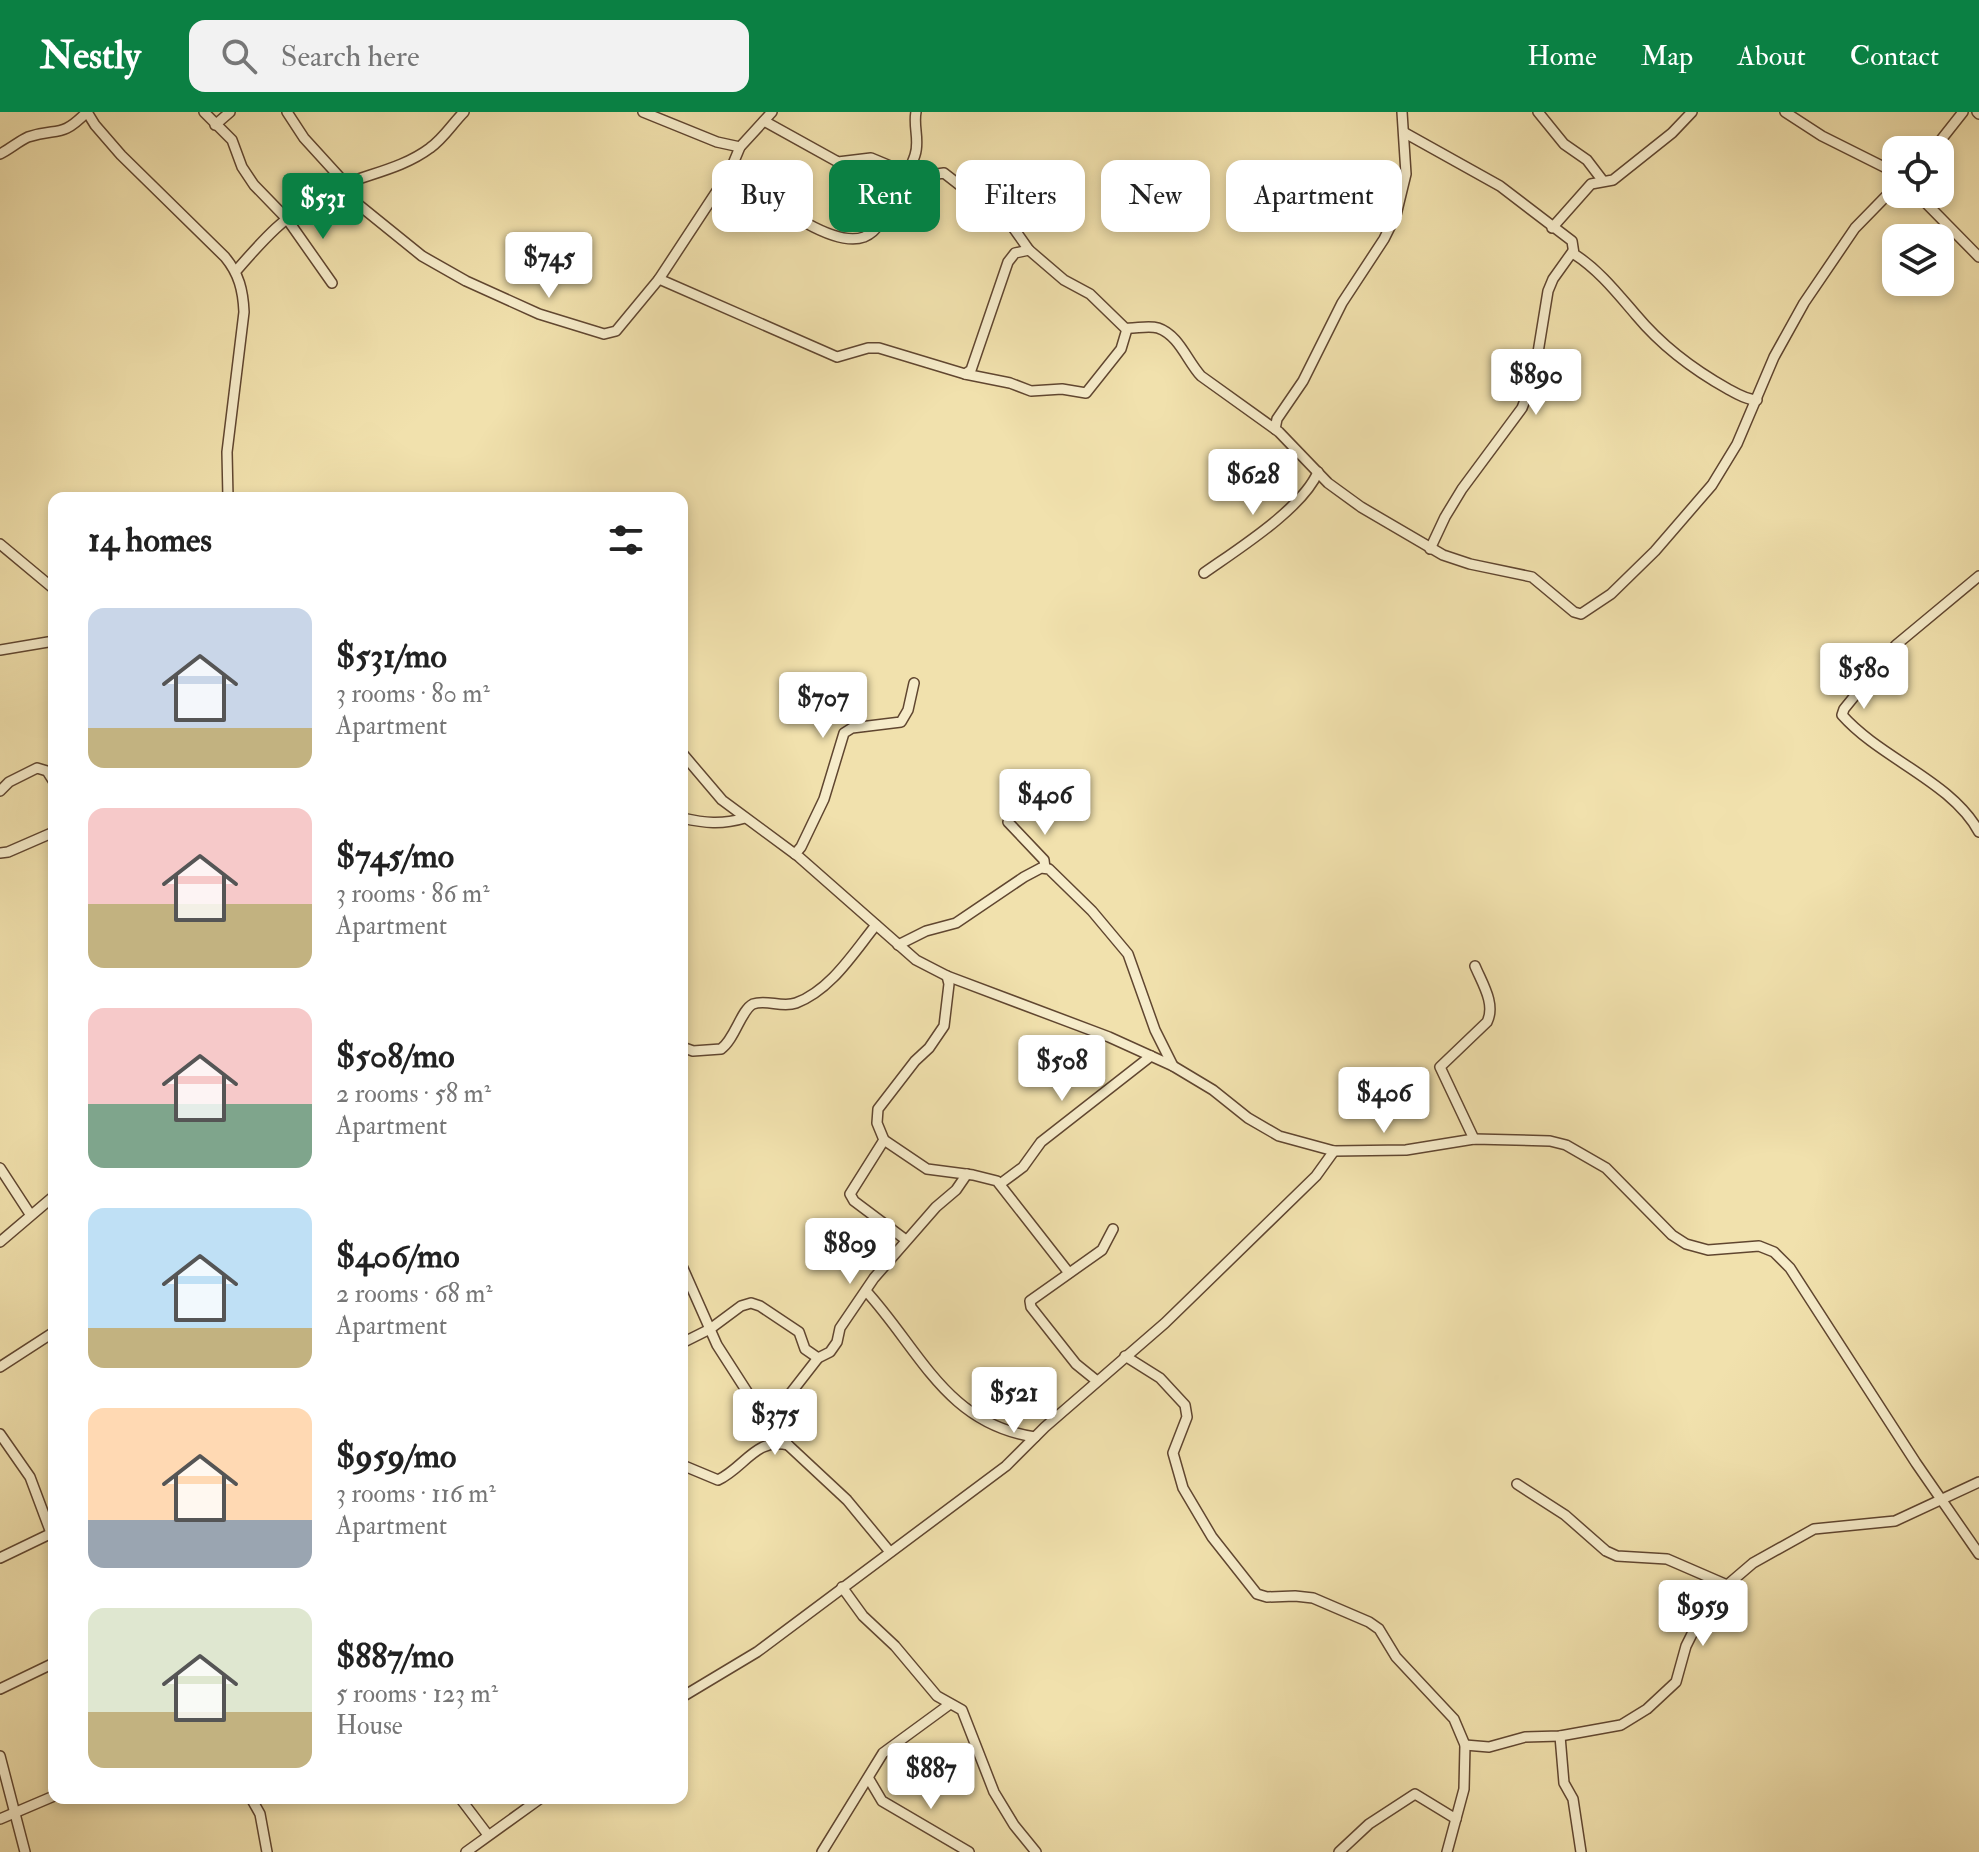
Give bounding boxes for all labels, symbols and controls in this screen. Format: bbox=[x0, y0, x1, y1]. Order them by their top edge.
search box bbox=[189, 20, 749, 92]
text: Nestly bbox=[40, 32, 141, 80]
icon: search bbox=[217, 34, 261, 78]
text: Search here bbox=[281, 38, 419, 75]
text: Home bbox=[1527, 39, 1597, 74]
text: Map bbox=[1641, 39, 1693, 74]
text: About bbox=[1737, 39, 1806, 74]
text: Contact bbox=[1850, 39, 1939, 74]
map controls bbox=[1882, 136, 1954, 296]
button: locate bbox=[1882, 136, 1954, 208]
chip: Buy bbox=[712, 160, 813, 232]
chip: Rent bbox=[829, 160, 940, 232]
chip: Filters bbox=[956, 160, 1085, 232]
chip: New bbox=[1101, 160, 1210, 232]
chip: Apartment bbox=[1226, 160, 1402, 232]
pin: $531 bbox=[276, 173, 370, 241]
text: $531 bbox=[300, 183, 346, 215]
button: layers bbox=[1882, 224, 1954, 296]
pin: $745 bbox=[502, 232, 596, 300]
text: $745 bbox=[523, 242, 575, 274]
pin: $890 bbox=[1489, 349, 1583, 417]
text: $890 bbox=[1509, 359, 1563, 391]
pin: $628 bbox=[1206, 449, 1300, 517]
text: $628 bbox=[1226, 459, 1280, 491]
icon: filters bbox=[604, 518, 648, 562]
text: 14 homes bbox=[88, 519, 212, 562]
text: $531/mo bbox=[336, 635, 447, 678]
icon: home bbox=[152, 640, 248, 736]
pin: $580 bbox=[1817, 643, 1911, 711]
text: $580 bbox=[1838, 653, 1890, 685]
pin: $707 bbox=[776, 672, 870, 740]
text: 3 rooms · 80 m² bbox=[336, 678, 490, 710]
text: $707 bbox=[797, 682, 849, 714]
text: Apartment bbox=[336, 710, 447, 742]
pin: $406 bbox=[998, 769, 1092, 837]
text: $406 bbox=[1017, 779, 1073, 811]
text: $745/mo bbox=[336, 835, 454, 878]
icon: home bbox=[152, 840, 248, 936]
text: 3 rooms · 86 m² bbox=[336, 878, 490, 910]
text: Apartment bbox=[336, 910, 447, 942]
text: $508/mo bbox=[336, 1035, 455, 1078]
pin: $508 bbox=[1015, 1035, 1109, 1103]
icon: home bbox=[152, 1040, 248, 1136]
text: $508 bbox=[1036, 1045, 1088, 1077]
pin: $406 bbox=[1337, 1067, 1431, 1135]
text: $406 bbox=[1356, 1077, 1412, 1109]
text: 2 rooms · 58 m² bbox=[336, 1078, 491, 1110]
text: Apartment bbox=[336, 1110, 447, 1142]
pin: $809 bbox=[803, 1218, 897, 1286]
text: $809 bbox=[823, 1228, 877, 1260]
text: $406/mo bbox=[336, 1235, 460, 1278]
icon: home bbox=[152, 1240, 248, 1336]
text: 2 rooms · 68 m² bbox=[336, 1278, 493, 1310]
text: Apartment bbox=[336, 1310, 447, 1342]
pin: $521 bbox=[967, 1367, 1061, 1435]
text: $521 bbox=[990, 1377, 1038, 1409]
pin: $375 bbox=[728, 1389, 822, 1457]
text: $375 bbox=[751, 1399, 799, 1431]
text: $959/mo bbox=[336, 1435, 456, 1478]
icon: home bbox=[152, 1440, 248, 1536]
text: 3 rooms · 116 m² bbox=[336, 1478, 496, 1510]
text: Apartment bbox=[336, 1510, 447, 1542]
pin: $959 bbox=[1656, 1580, 1750, 1648]
text: $959 bbox=[1677, 1590, 1729, 1622]
text: $887/mo bbox=[336, 1635, 454, 1678]
icon: home bbox=[152, 1640, 248, 1736]
text: 5 rooms · 123 m² bbox=[336, 1678, 498, 1710]
text: House bbox=[336, 1710, 403, 1742]
pin: $887 bbox=[884, 1743, 978, 1811]
text: $887 bbox=[905, 1753, 957, 1785]

